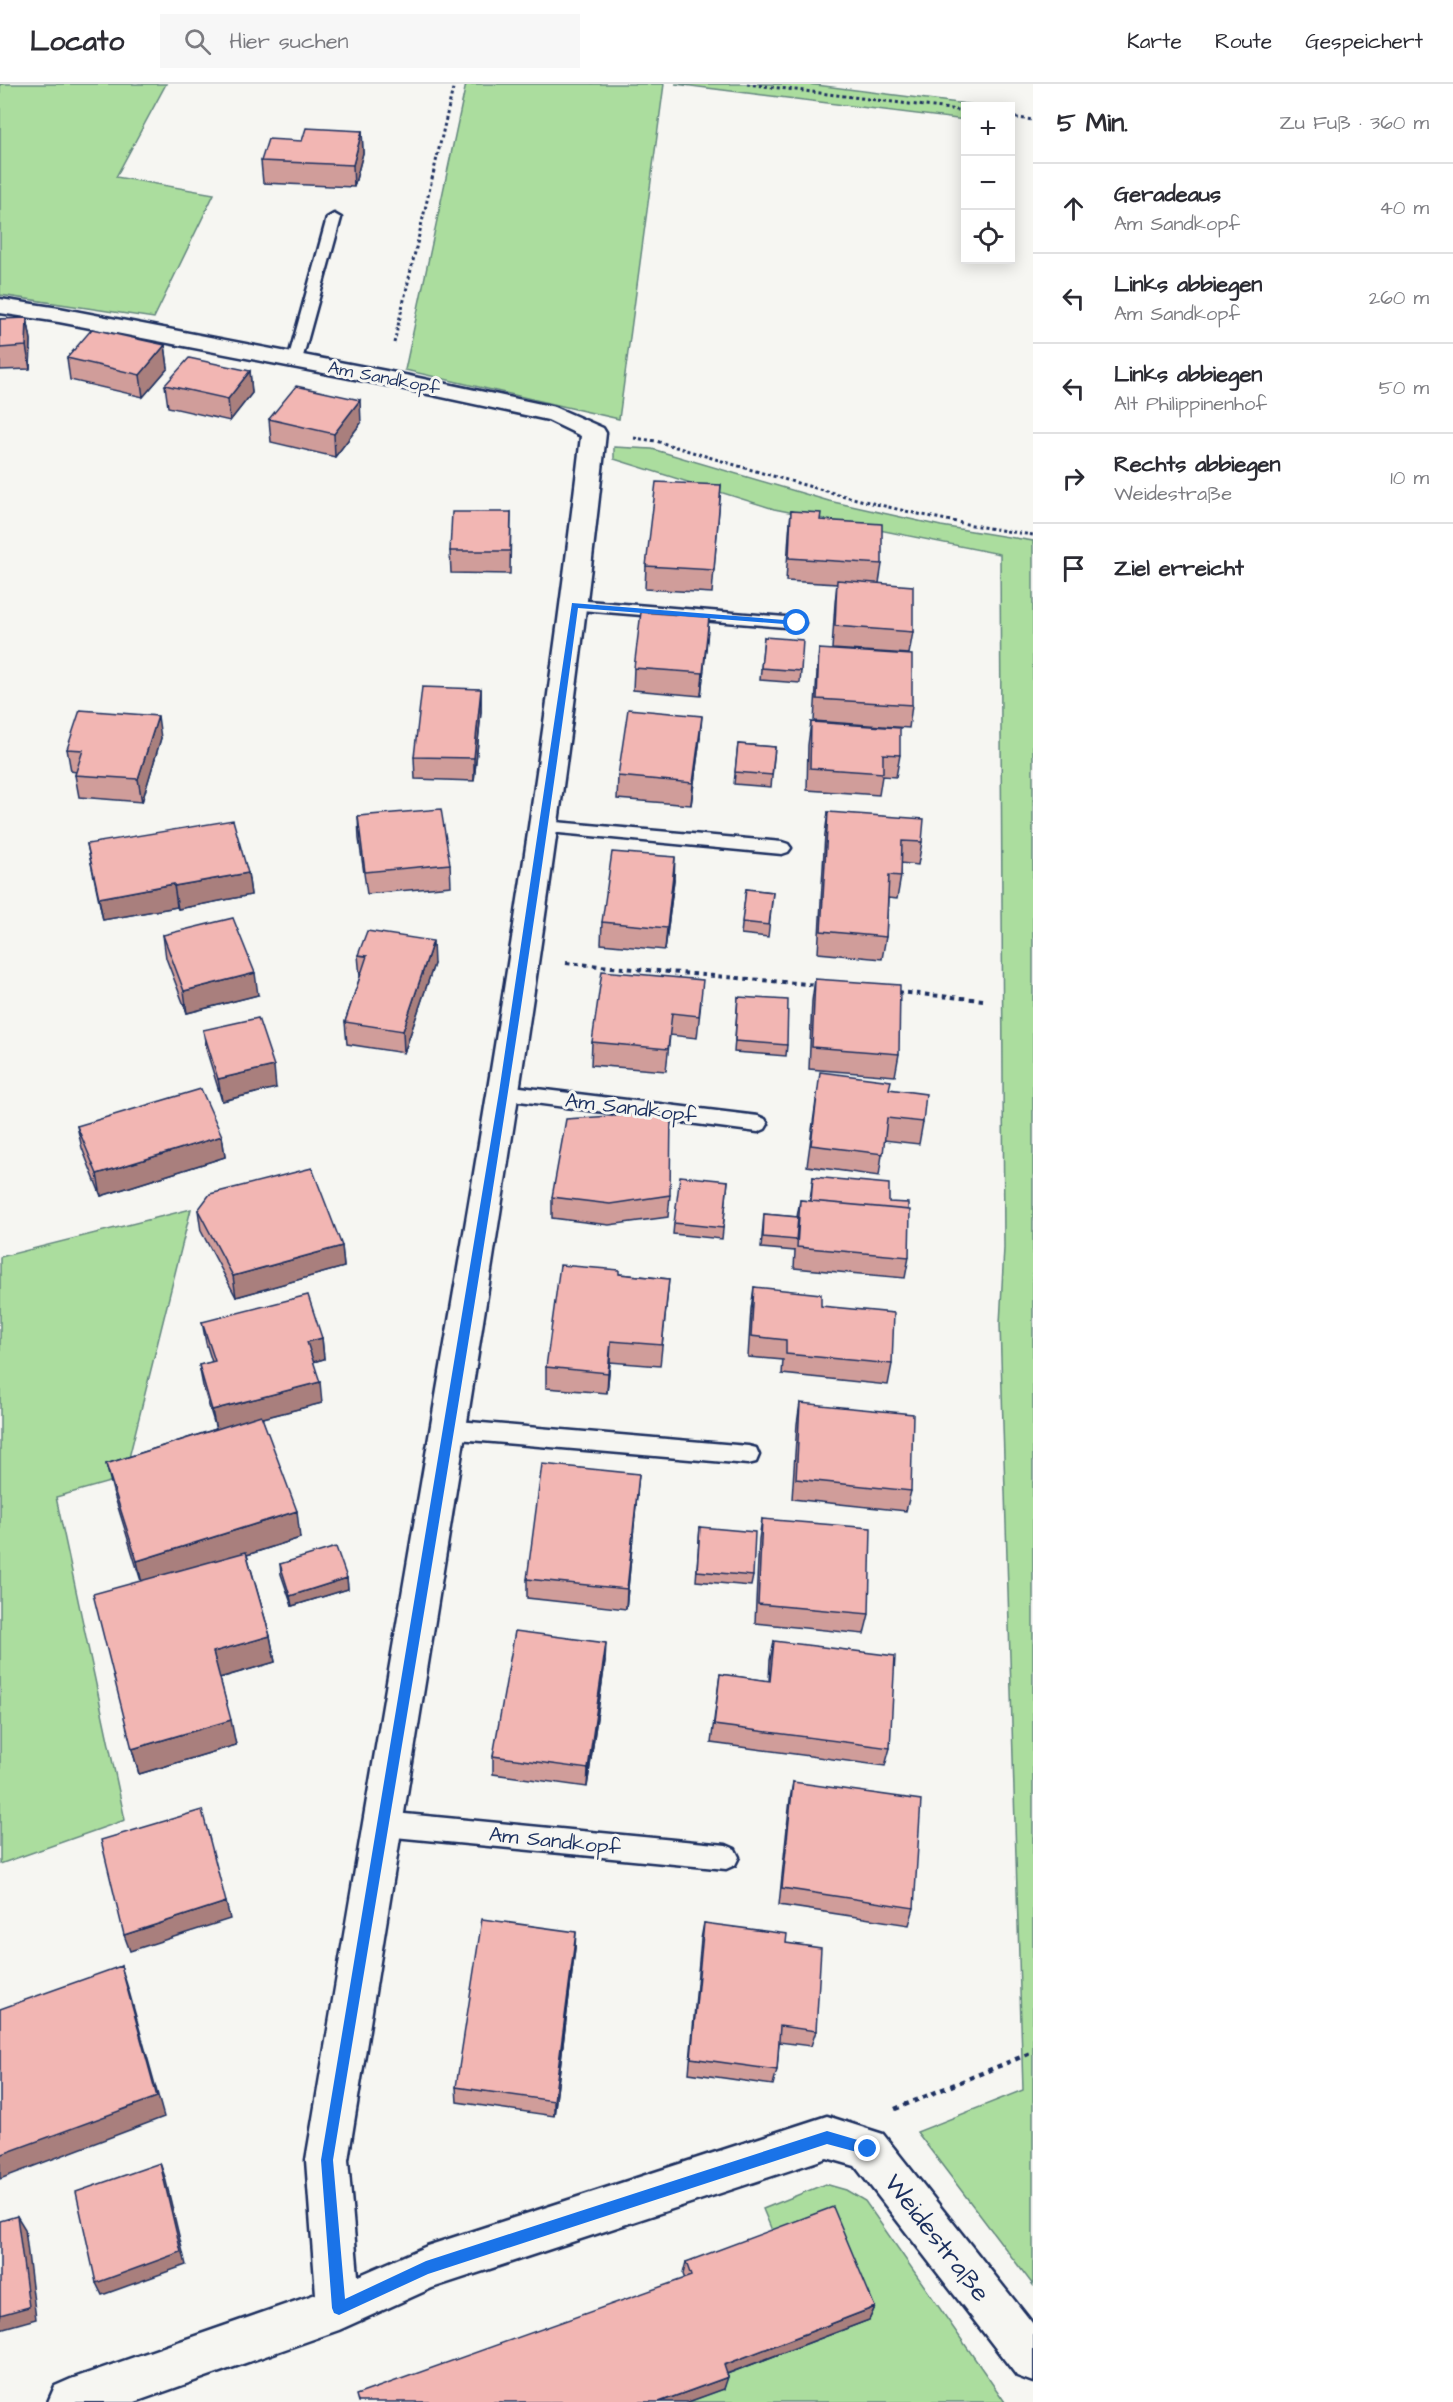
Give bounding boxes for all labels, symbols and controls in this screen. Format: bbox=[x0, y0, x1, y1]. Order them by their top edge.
search box bbox=[160, 14, 580, 68]
text: Locato bbox=[30, 22, 124, 61]
icon: search bbox=[181, 25, 214, 58]
text: Hier suchen bbox=[229, 26, 349, 57]
text: Karte bbox=[1127, 27, 1182, 56]
text: Route bbox=[1215, 27, 1272, 56]
text: Gespeichert bbox=[1305, 27, 1423, 56]
map controls bbox=[961, 102, 1015, 264]
button: + bbox=[961, 102, 1015, 156]
text: 5 Min. bbox=[1057, 105, 1128, 141]
text: Zu Fuß · 360 m bbox=[1279, 109, 1429, 137]
button: − bbox=[961, 156, 1015, 210]
text: Geradeaus bbox=[1114, 179, 1221, 210]
icon: ahead bbox=[1057, 192, 1090, 225]
text: 40 m bbox=[1379, 194, 1429, 222]
button: locate bbox=[961, 210, 1015, 264]
text: Am Sandkopf bbox=[1114, 210, 1240, 238]
text: Links abbiegen bbox=[1114, 269, 1262, 300]
icon: left bbox=[1057, 282, 1090, 315]
text: 260 m bbox=[1369, 284, 1429, 312]
text: Am Sandkopf bbox=[1114, 300, 1240, 328]
street label: Am Sandkopf bbox=[326, 355, 442, 401]
text: Links abbiegen bbox=[1114, 359, 1262, 390]
icon: left bbox=[1057, 372, 1090, 405]
text: 50 m bbox=[1379, 374, 1429, 402]
text: Alt Philippinenhof bbox=[1114, 390, 1267, 418]
text: Rechts abbiegen bbox=[1114, 449, 1281, 480]
icon: right bbox=[1057, 462, 1090, 495]
text: 10 m bbox=[1390, 464, 1429, 492]
text: Weidestraße bbox=[1114, 480, 1232, 508]
icon: arrive bbox=[1057, 552, 1090, 585]
text: Ziel erreicht bbox=[1114, 553, 1244, 584]
route start bbox=[783, 609, 809, 635]
street label: Am Sandkopf bbox=[563, 1086, 699, 1132]
street label: Am Sandkopf bbox=[487, 1820, 623, 1863]
route end bbox=[854, 2135, 880, 2161]
street label: Weidestraße bbox=[876, 2166, 998, 2310]

